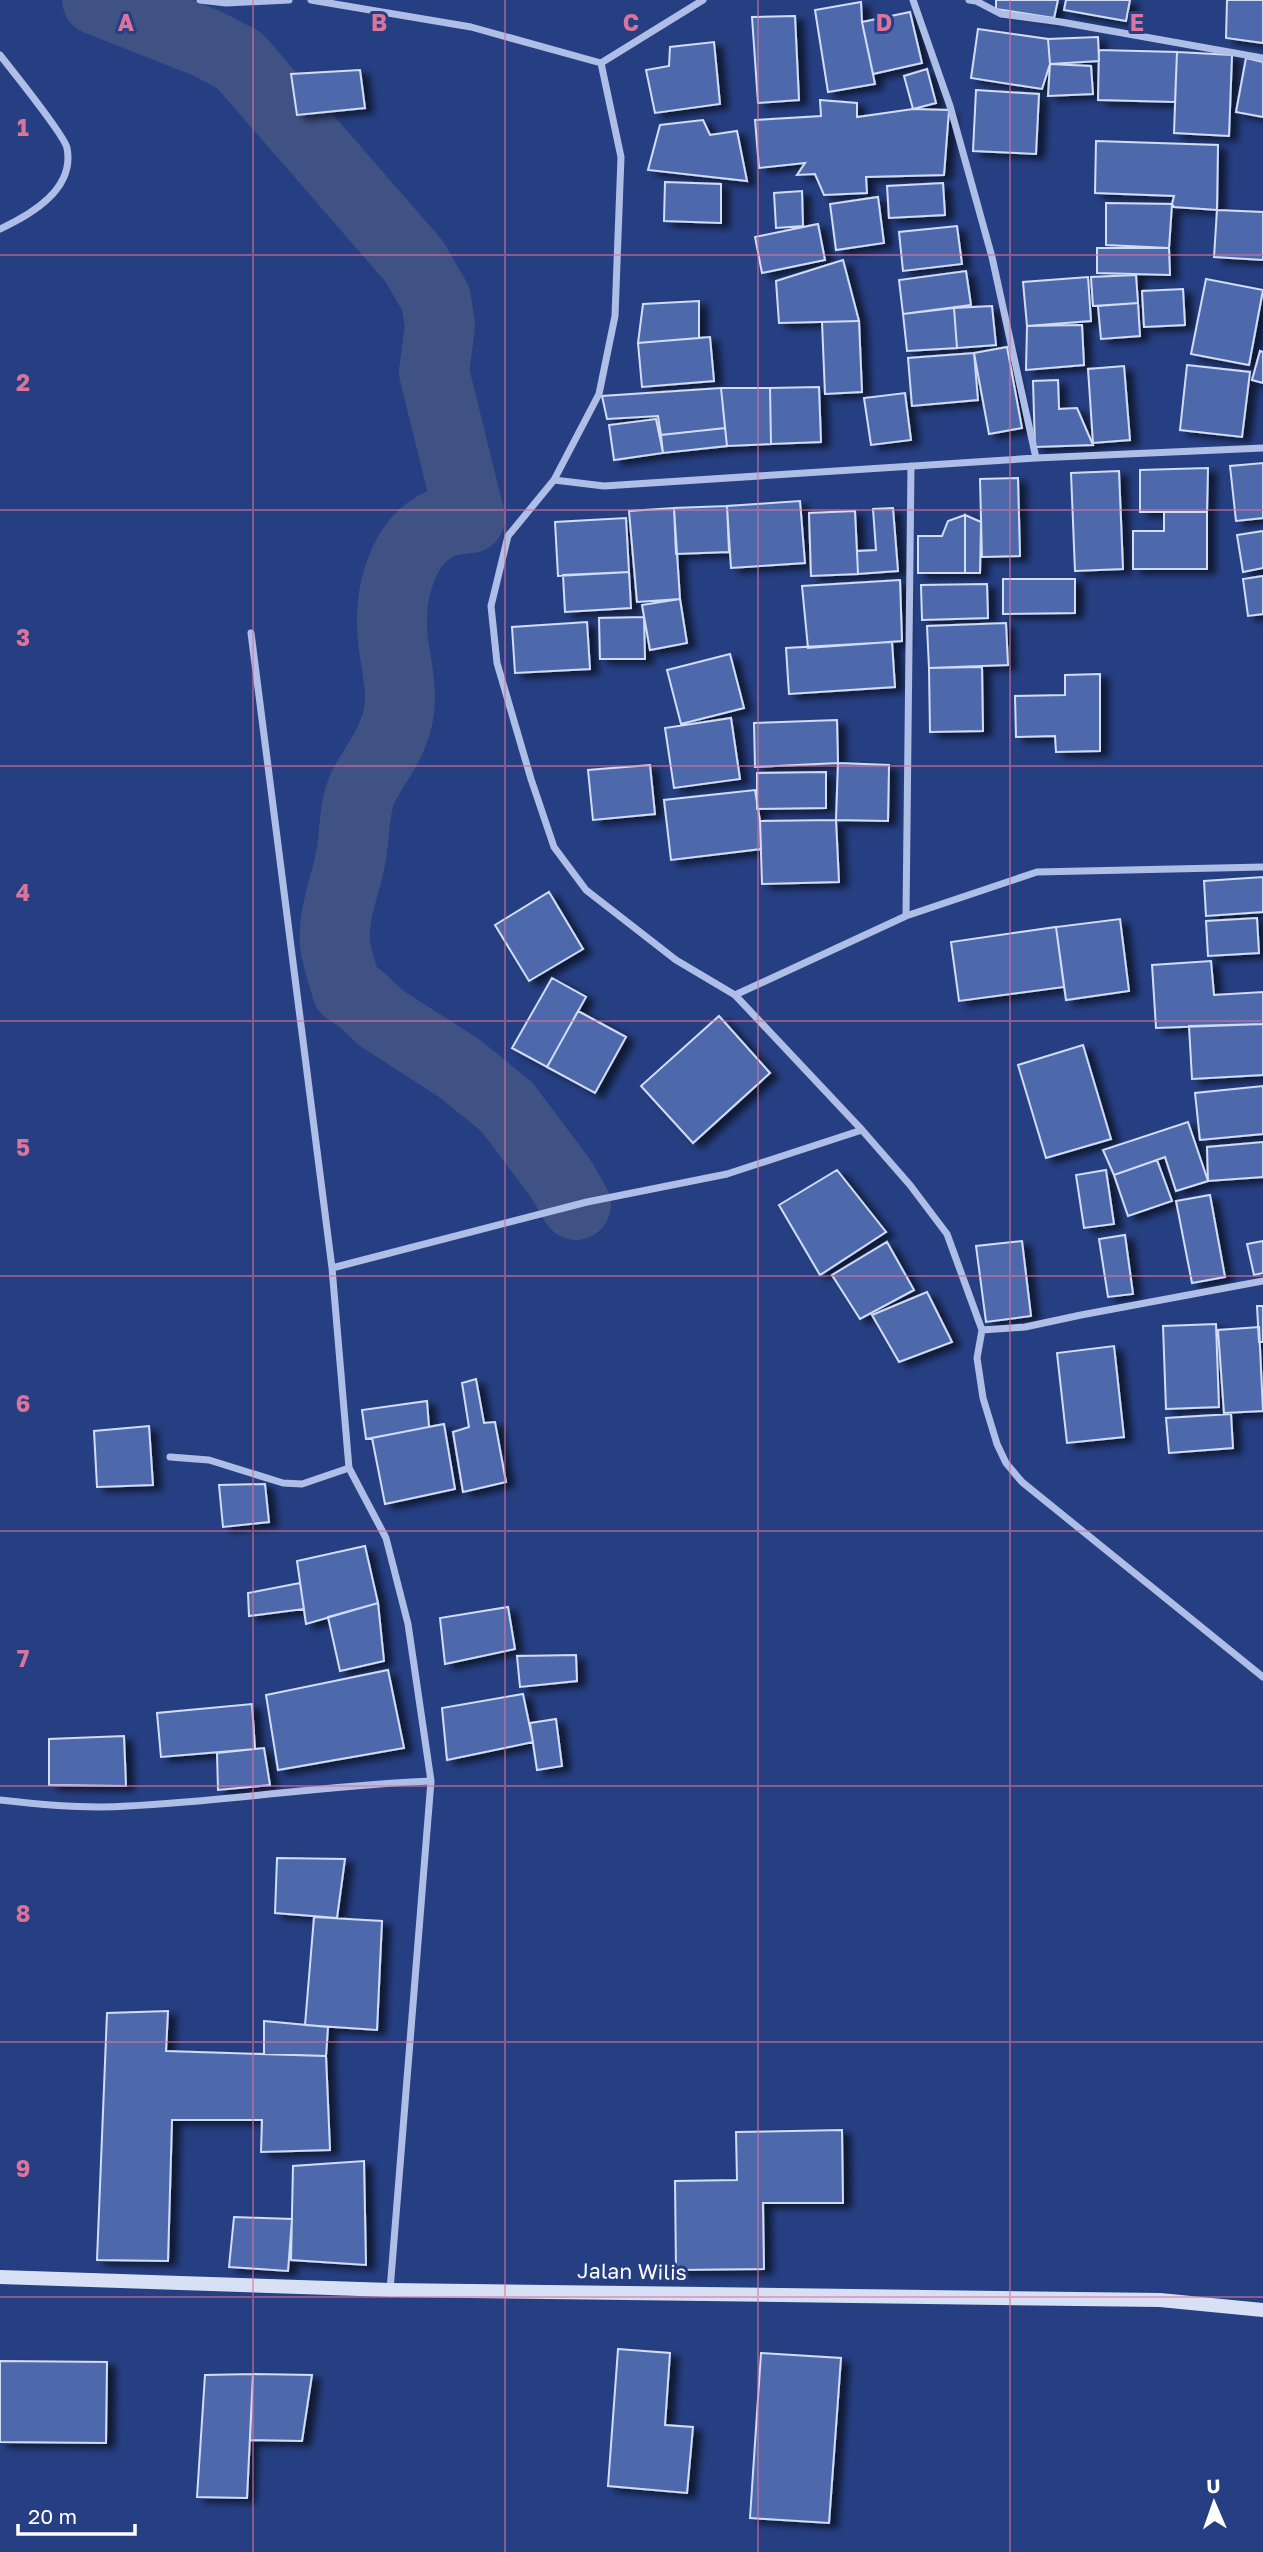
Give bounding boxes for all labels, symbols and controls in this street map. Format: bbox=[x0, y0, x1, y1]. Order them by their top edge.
text: A bbox=[118, 8, 135, 36]
text: B bbox=[371, 8, 387, 36]
text: C bbox=[623, 8, 639, 36]
text: D bbox=[876, 8, 892, 36]
text: E bbox=[1130, 8, 1144, 36]
text: 1 bbox=[17, 113, 29, 141]
text: 2 bbox=[16, 368, 30, 396]
text: 3 bbox=[16, 623, 30, 651]
text: 4 bbox=[16, 878, 30, 906]
text: 5 bbox=[16, 1133, 30, 1161]
text: 6 bbox=[16, 1389, 30, 1417]
text: 7 bbox=[17, 1644, 29, 1672]
text: 8 bbox=[16, 1899, 30, 1927]
text: 9 bbox=[16, 2154, 30, 2182]
street label: Jalan Wilis bbox=[577, 2257, 687, 2285]
north arrow bbox=[1179, 2468, 1249, 2538]
text: U bbox=[1206, 2474, 1221, 2497]
scale bar bbox=[18, 2492, 135, 2536]
text: 20 m bbox=[28, 2503, 77, 2529]

